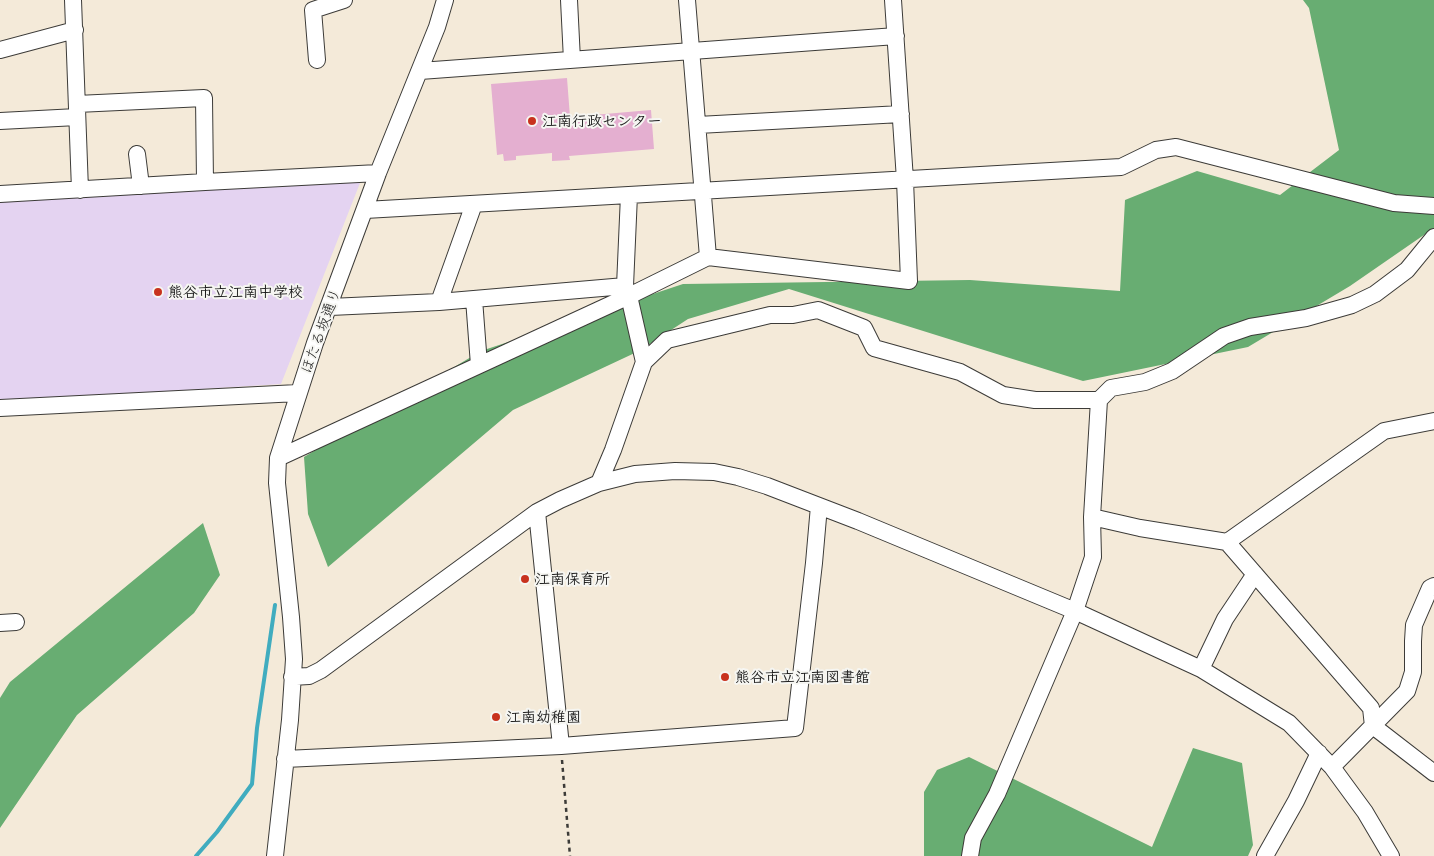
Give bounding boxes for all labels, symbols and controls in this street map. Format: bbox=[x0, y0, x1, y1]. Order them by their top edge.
place label: 江南行政センター bbox=[542, 112, 662, 130]
marker: 江南行政センター bbox=[526, 115, 538, 127]
place label: 熊谷市立江南中学校 bbox=[168, 283, 303, 301]
marker: 熊谷市立江南中学校 bbox=[152, 286, 164, 298]
street label: ほたる坂通り bbox=[297, 286, 345, 376]
place label: 江南保育所 bbox=[535, 570, 610, 588]
marker: 江南保育所 bbox=[519, 573, 531, 585]
place label: 熊谷市立江南図書館 bbox=[735, 668, 870, 686]
marker: 熊谷市立江南図書館 bbox=[719, 671, 731, 683]
place label: 江南幼稚園 bbox=[506, 708, 581, 726]
marker: 江南幼稚園 bbox=[490, 711, 502, 723]

